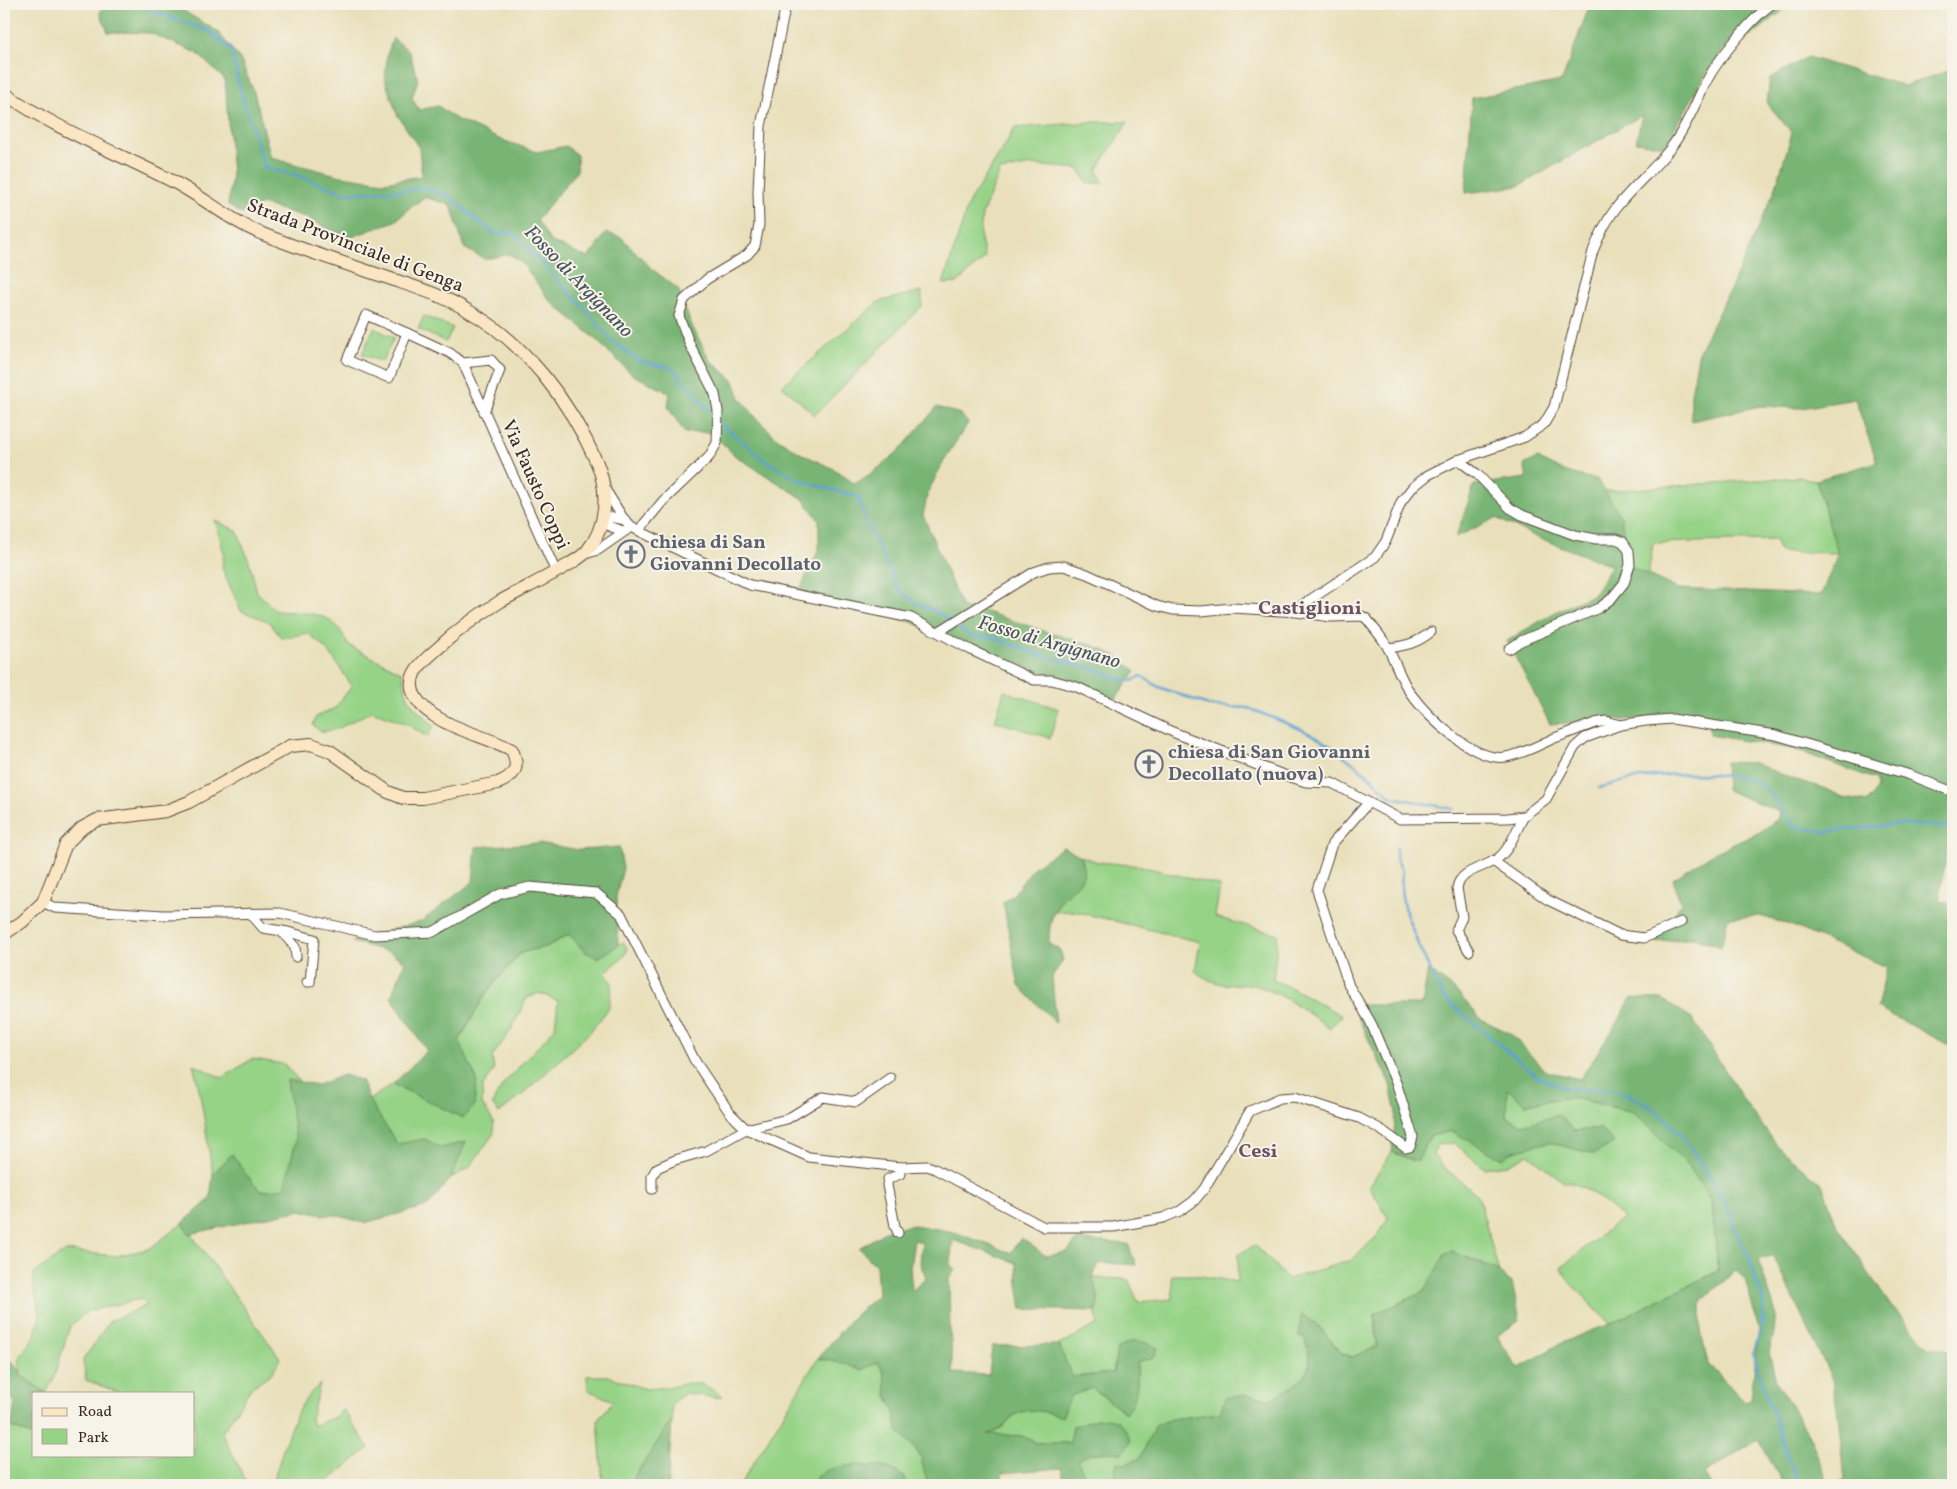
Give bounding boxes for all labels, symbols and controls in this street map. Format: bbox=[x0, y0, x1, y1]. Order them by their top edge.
street label: Strada Provinciale di Genga bbox=[243, 193, 467, 299]
water label: Fosso di Argignano bbox=[517, 220, 639, 344]
street label: Via Fausto Coppi bbox=[495, 416, 575, 554]
place label: chiesa di San Giovanni Decollato bbox=[650, 530, 821, 578]
church icon: chiesa di San Giovanni Decollato bbox=[616, 539, 646, 569]
district label: Castiglioni bbox=[1258, 595, 1362, 623]
water label: Fosso di Argignano bbox=[975, 609, 1123, 677]
place label: chiesa di San Giovanni Decollato (nuova) bbox=[1168, 740, 1371, 788]
church icon: chiesa di San Giovanni Decollato (nuova) bbox=[1134, 749, 1164, 779]
district label: Cesi bbox=[1238, 1138, 1278, 1166]
legend bbox=[32, 1392, 195, 1456]
text: Road bbox=[78, 1402, 112, 1423]
text: Park bbox=[78, 1428, 109, 1449]

